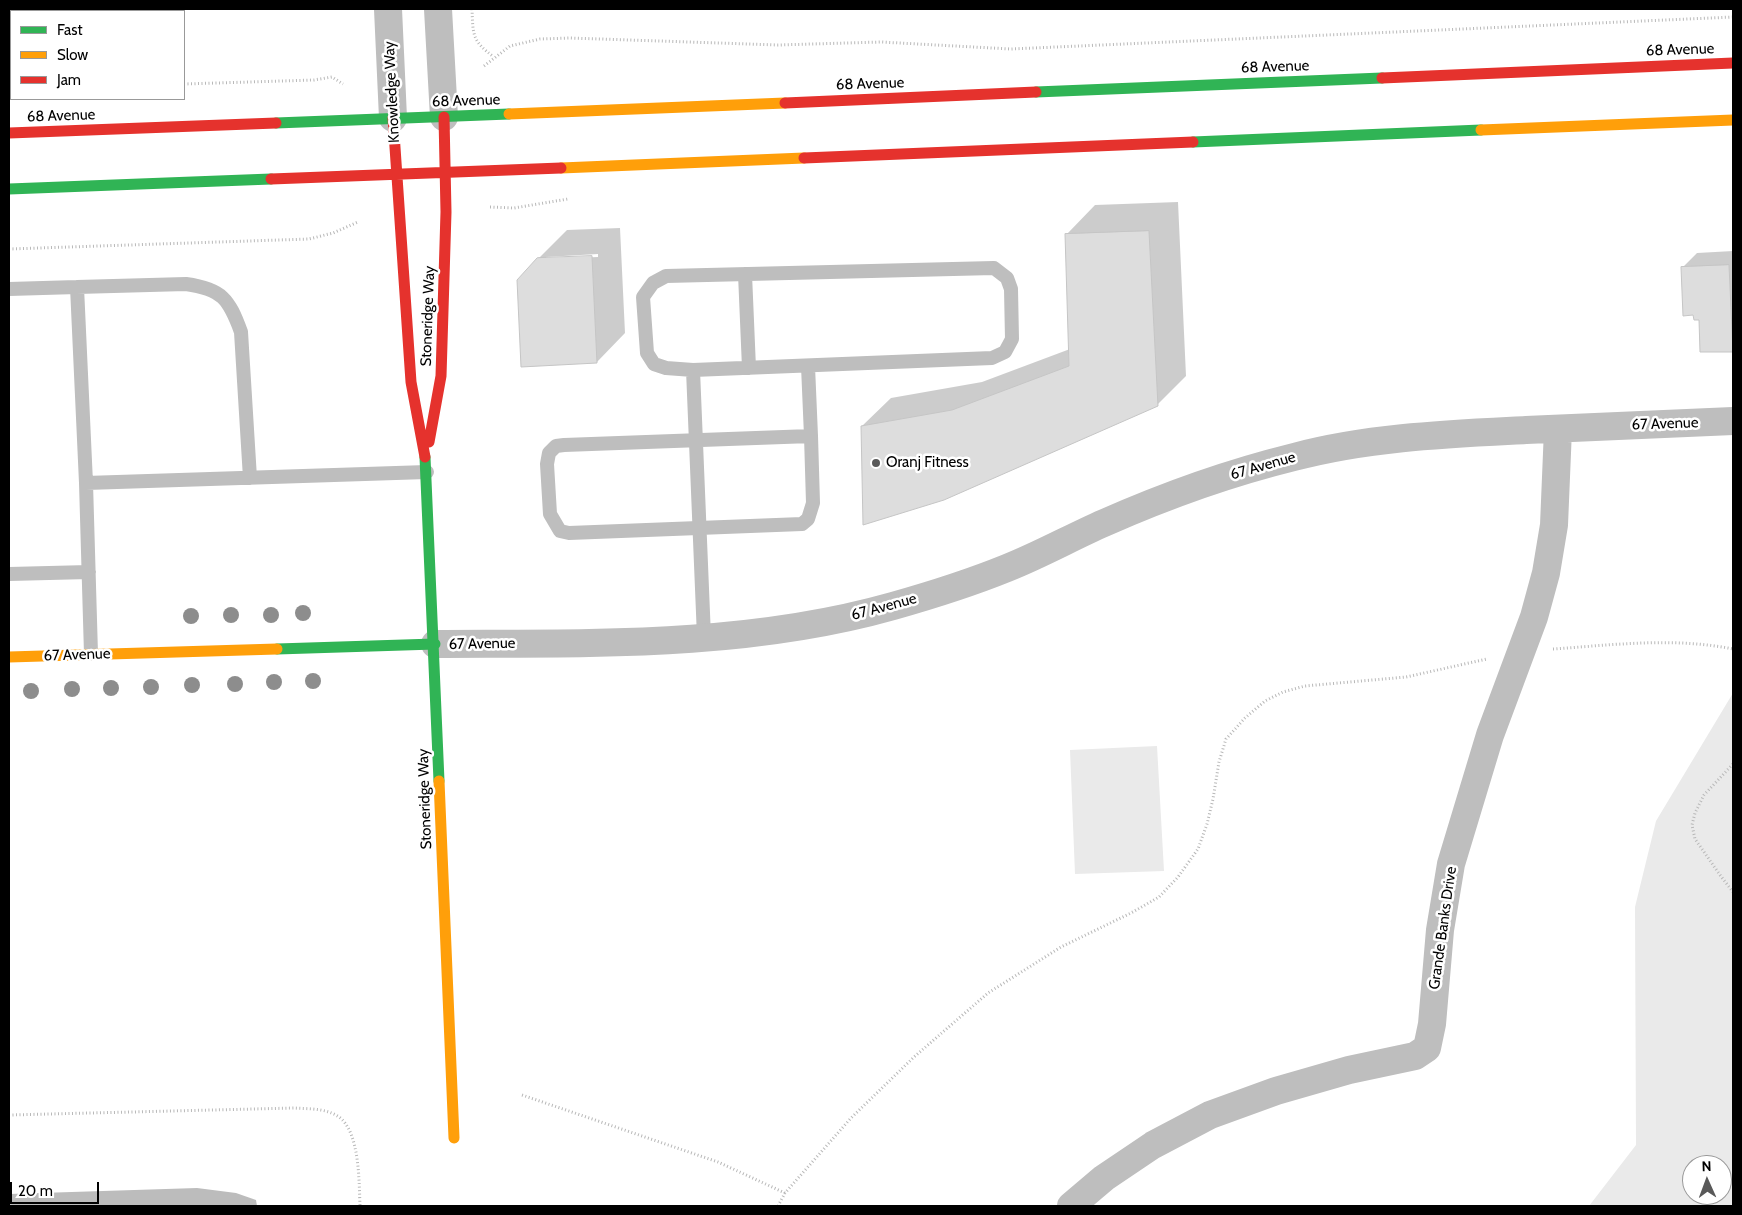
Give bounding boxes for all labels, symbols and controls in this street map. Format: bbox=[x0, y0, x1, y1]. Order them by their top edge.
legend bbox=[10, 10, 185, 100]
text: Fast bbox=[57, 21, 82, 39]
street label: 68 Avenue bbox=[1645, 40, 1715, 60]
street label: Knowledge Way bbox=[380, 41, 404, 143]
text: Slow bbox=[57, 46, 88, 64]
street label: 68 Avenue bbox=[1240, 57, 1310, 77]
text: Jam bbox=[57, 71, 81, 89]
street label: 68 Avenue bbox=[835, 74, 905, 94]
street label: 68 Avenue bbox=[431, 91, 501, 111]
street label: 68 Avenue bbox=[26, 106, 96, 126]
street label: Stoneridge Way bbox=[417, 265, 439, 367]
street label: 67 Avenue bbox=[1631, 414, 1699, 434]
street label: 67 Avenue bbox=[1228, 448, 1298, 484]
place label: Oranj Fitness bbox=[886, 454, 969, 472]
marker: Oranj Fitness bbox=[870, 457, 882, 469]
street label: 67 Avenue bbox=[849, 590, 919, 624]
street label: 67 Avenue bbox=[448, 634, 516, 654]
street label: 67 Avenue bbox=[43, 645, 111, 665]
street label: Stoneridge Way bbox=[414, 748, 436, 850]
street label: Grande Banks Drive bbox=[1425, 865, 1461, 991]
north arrow bbox=[1682, 1155, 1732, 1205]
text: N bbox=[1701, 1157, 1712, 1175]
scale bar bbox=[12, 1172, 101, 1204]
text: 20 m bbox=[18, 1182, 53, 1200]

